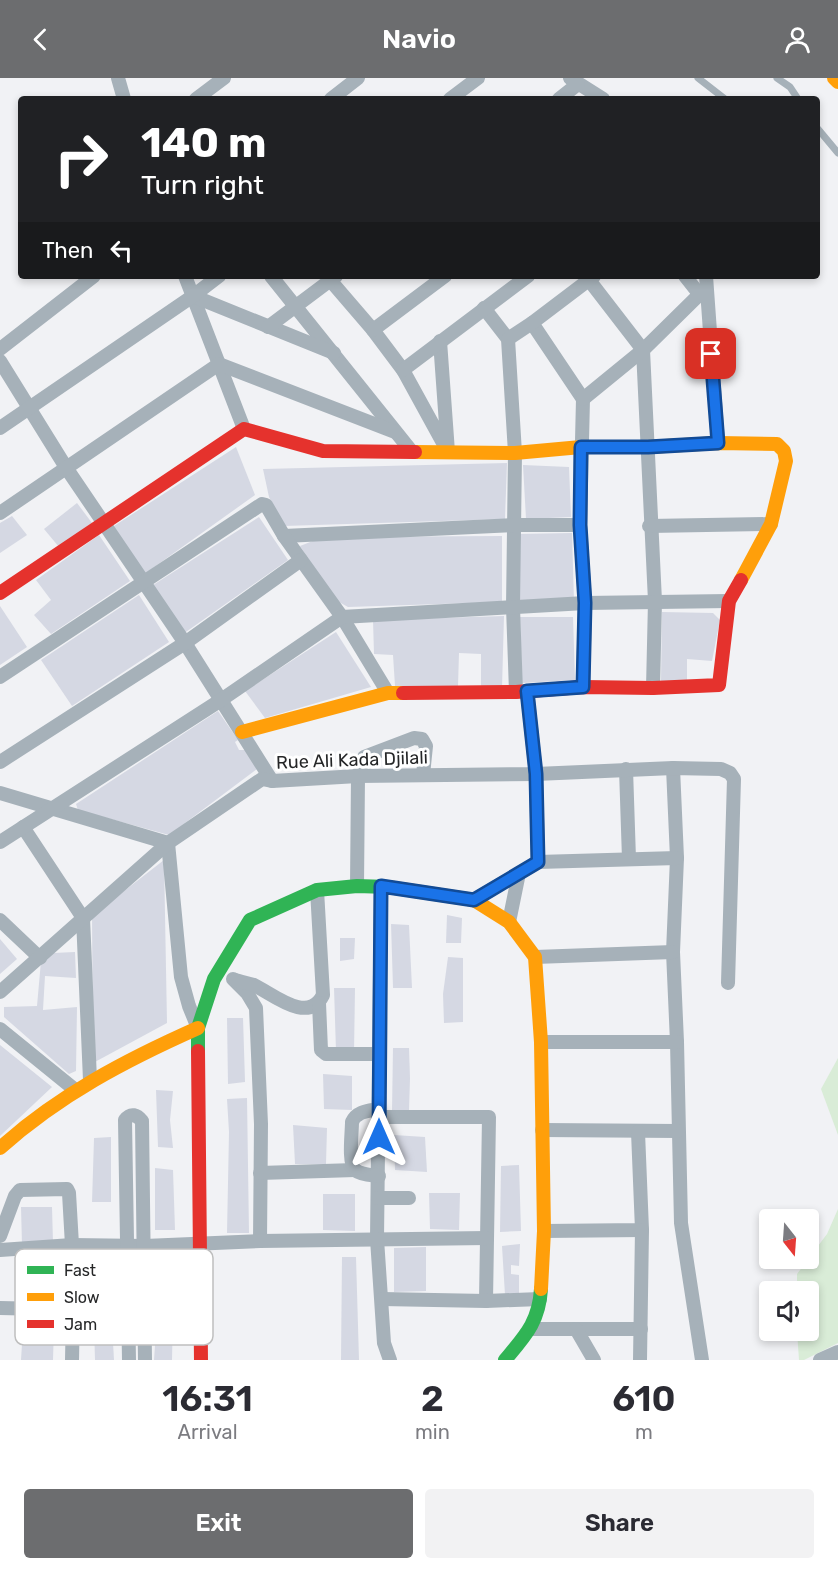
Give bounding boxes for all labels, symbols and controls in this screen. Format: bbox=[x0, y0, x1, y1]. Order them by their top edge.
icon: back bbox=[24, 23, 57, 56]
text: Navio bbox=[382, 23, 456, 55]
icon: person bbox=[781, 23, 814, 56]
text: 140 m bbox=[141, 118, 267, 168]
icon: right bbox=[42, 120, 120, 198]
text: Turn right bbox=[141, 169, 264, 201]
icon: left bbox=[105, 234, 138, 267]
text: Then bbox=[42, 237, 93, 264]
pin bbox=[685, 328, 736, 379]
icon: arrive bbox=[694, 337, 727, 370]
street label: Rue Ali Kada Djilali bbox=[276, 746, 428, 774]
position arrow bbox=[347, 1105, 411, 1169]
north arrow bbox=[759, 1209, 819, 1269]
map controls bbox=[759, 1209, 819, 1341]
legend bbox=[15, 1249, 213, 1345]
text: Fast bbox=[64, 1261, 96, 1280]
button: sound bbox=[759, 1281, 819, 1341]
text: Slow bbox=[64, 1288, 100, 1307]
text: Jam bbox=[64, 1315, 97, 1334]
text: 16:31 bbox=[162, 1377, 253, 1420]
text: 2 bbox=[421, 1377, 444, 1420]
text: 610 bbox=[612, 1377, 676, 1420]
text: Arrival bbox=[177, 1420, 238, 1444]
text: min bbox=[415, 1420, 450, 1444]
text: m bbox=[635, 1420, 653, 1444]
button: Exit bbox=[24, 1489, 413, 1558]
button: Share bbox=[425, 1489, 814, 1558]

